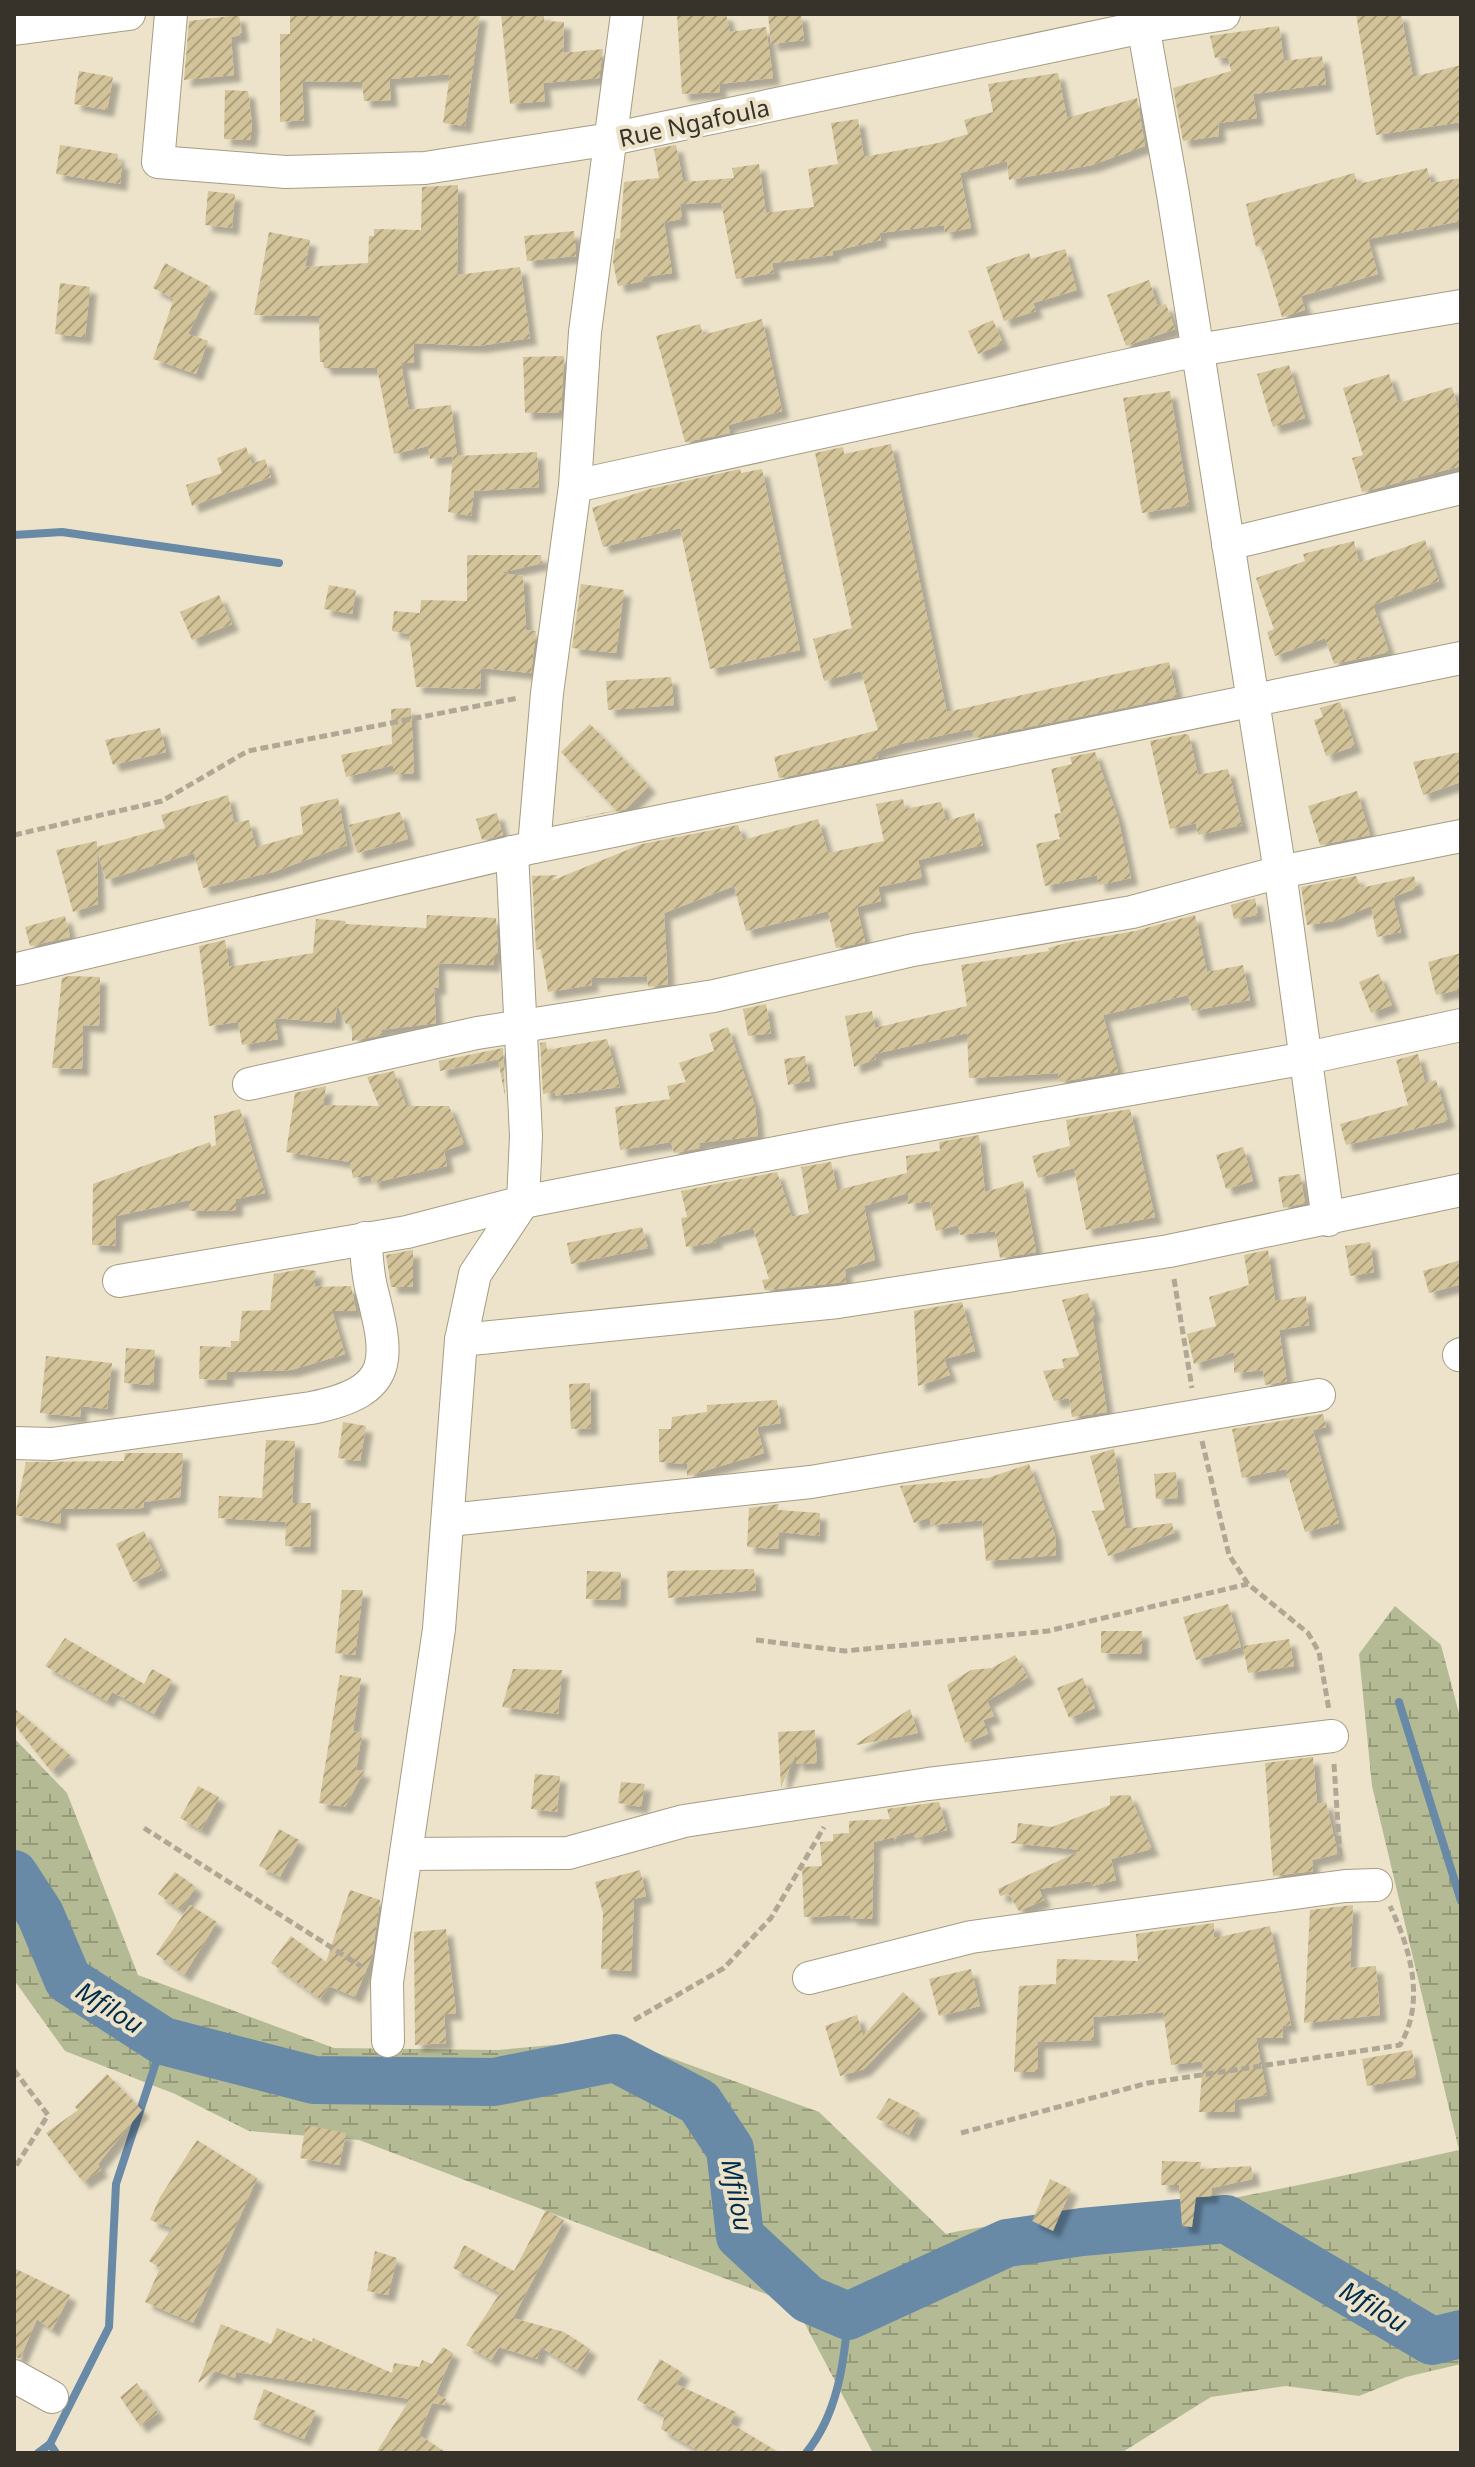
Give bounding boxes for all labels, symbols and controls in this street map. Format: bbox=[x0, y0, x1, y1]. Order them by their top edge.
street label: Rue Ngafoula bbox=[616, 90, 772, 154]
water label: Mfilou bbox=[69, 1972, 151, 2042]
water label: Mfilou bbox=[713, 2156, 763, 2234]
water label: Mfilou bbox=[1333, 2272, 1415, 2340]

